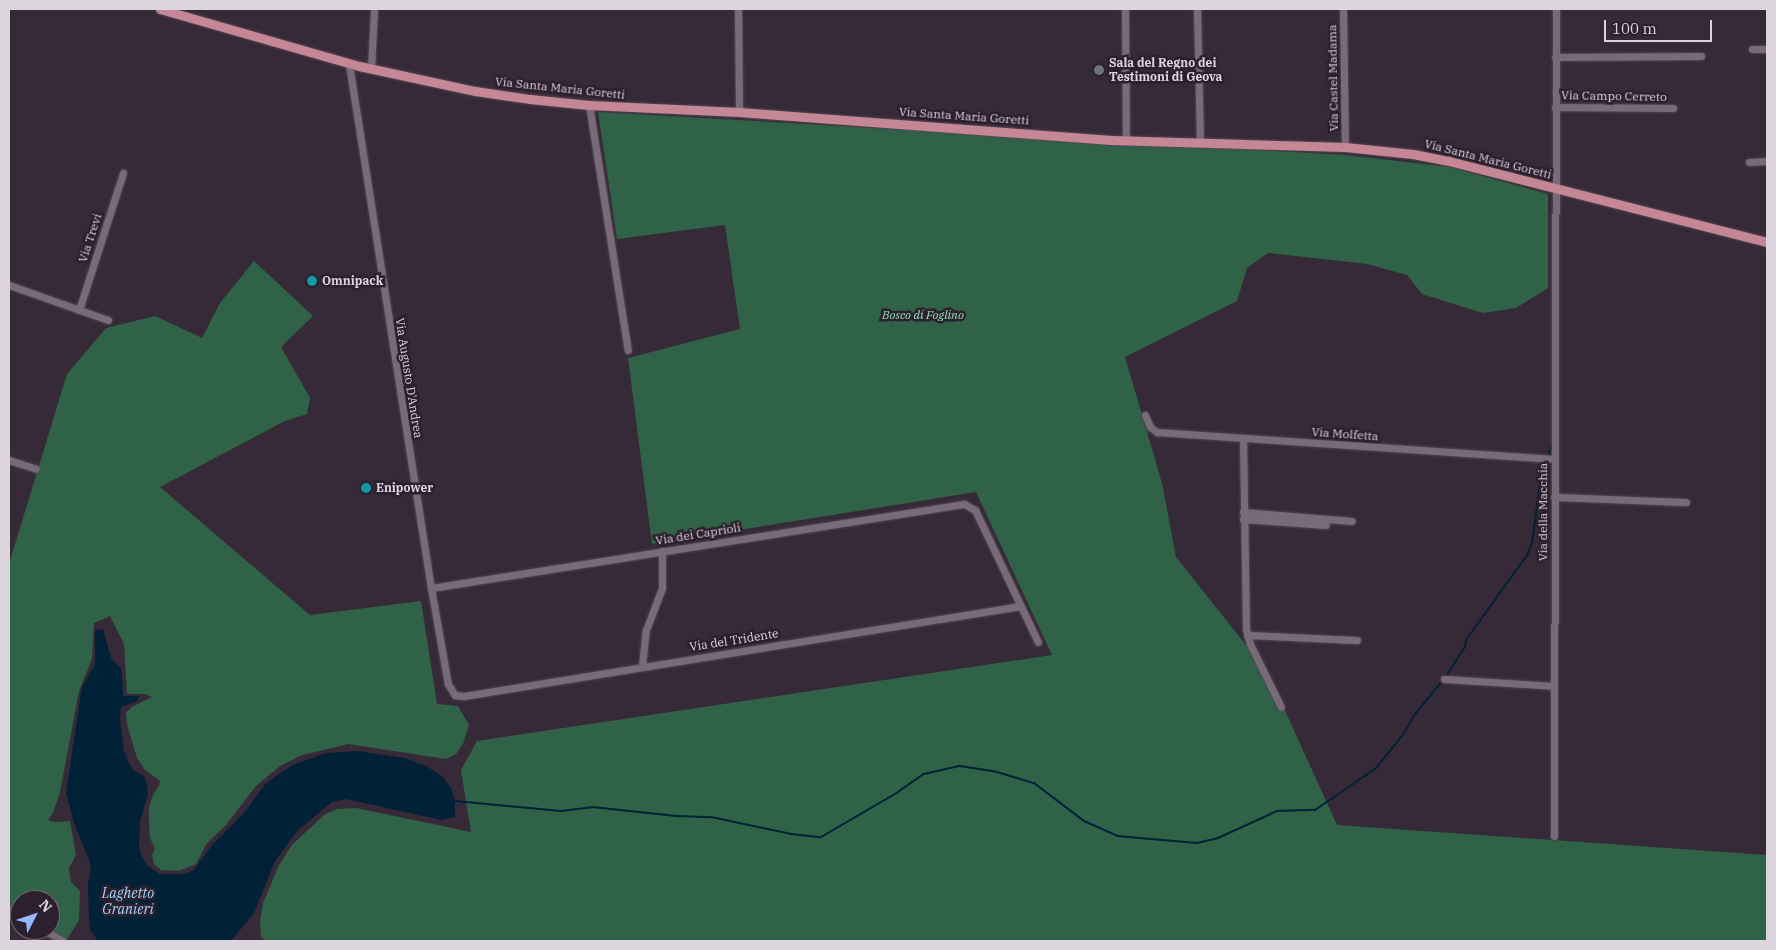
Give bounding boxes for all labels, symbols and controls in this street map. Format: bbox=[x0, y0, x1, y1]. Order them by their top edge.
scale bar bbox=[1606, 10, 1714, 42]
text: 100 m bbox=[1612, 19, 1657, 38]
street label: Via Castel Madama bbox=[1325, 25, 1341, 131]
place label: Sala del Regno dei Testimoni di Geova bbox=[1109, 56, 1222, 84]
marker: Sala del Regno dei Testimoni di Geova bbox=[1093, 64, 1105, 76]
street label: Via Santa Maria Goretti bbox=[494, 74, 626, 102]
street label: Via Campo Cerreto bbox=[1561, 88, 1667, 104]
street label: Via Santa Maria Goretti bbox=[898, 104, 1030, 128]
street label: Via Santa Maria Goretti bbox=[1423, 136, 1553, 182]
street label: Via Trevi bbox=[75, 212, 105, 264]
place label: Omnipack bbox=[322, 274, 383, 288]
marker: Omnipack bbox=[306, 275, 318, 287]
park label: Bosco di Foglino bbox=[882, 308, 964, 322]
street label: Via Augusto D'Andrea bbox=[392, 317, 426, 439]
street label: Via Molfetta bbox=[1311, 424, 1379, 444]
street label: Via della Macchia bbox=[1536, 463, 1550, 561]
place label: Enipower bbox=[376, 481, 433, 495]
marker: Enipower bbox=[360, 482, 372, 494]
street label: Via dei Caprioli bbox=[654, 520, 742, 548]
street label: Via del Tridente bbox=[689, 626, 779, 654]
water label: Laghetto Granieri bbox=[102, 885, 154, 918]
north arrow bbox=[10, 890, 60, 940]
text: N bbox=[35, 896, 56, 916]

